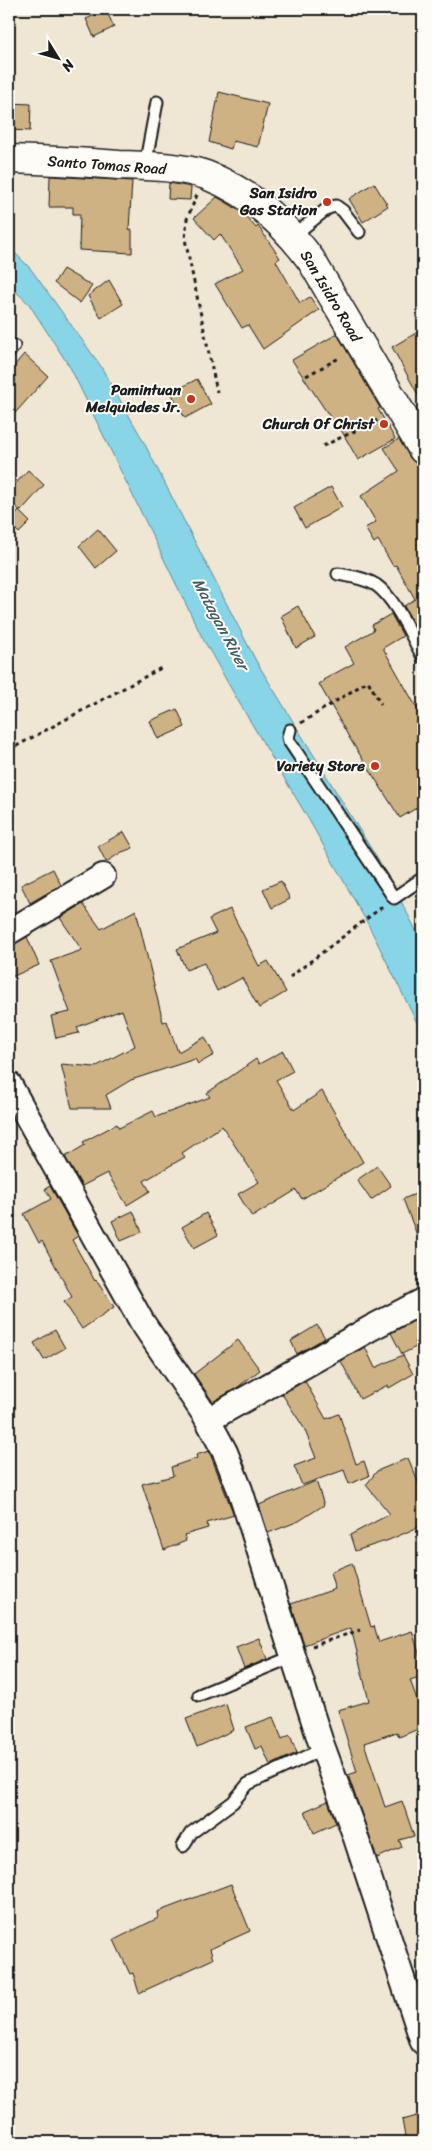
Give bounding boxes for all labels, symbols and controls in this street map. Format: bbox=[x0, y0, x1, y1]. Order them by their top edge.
north arrow bbox=[32, 32, 82, 82]
text: N bbox=[55, 53, 81, 77]
street label: Santo Tomas Road bbox=[47, 148, 168, 182]
place label: San Isidro Gas Station bbox=[239, 180, 318, 223]
marker: San Isidro Gas Station bbox=[321, 196, 333, 208]
street label: San Isidro Road bbox=[293, 245, 369, 348]
place label: Pamintuan Melquiades Jr. bbox=[85, 377, 182, 420]
marker: Pamintuan Melquiades Jr. bbox=[185, 393, 197, 405]
place label: Church Of Christ bbox=[262, 411, 375, 437]
marker: Church Of Christ bbox=[378, 418, 390, 430]
water label: Matagan River bbox=[184, 572, 259, 679]
place label: Variety Store bbox=[276, 753, 365, 779]
marker: Variety Store bbox=[369, 760, 381, 772]

